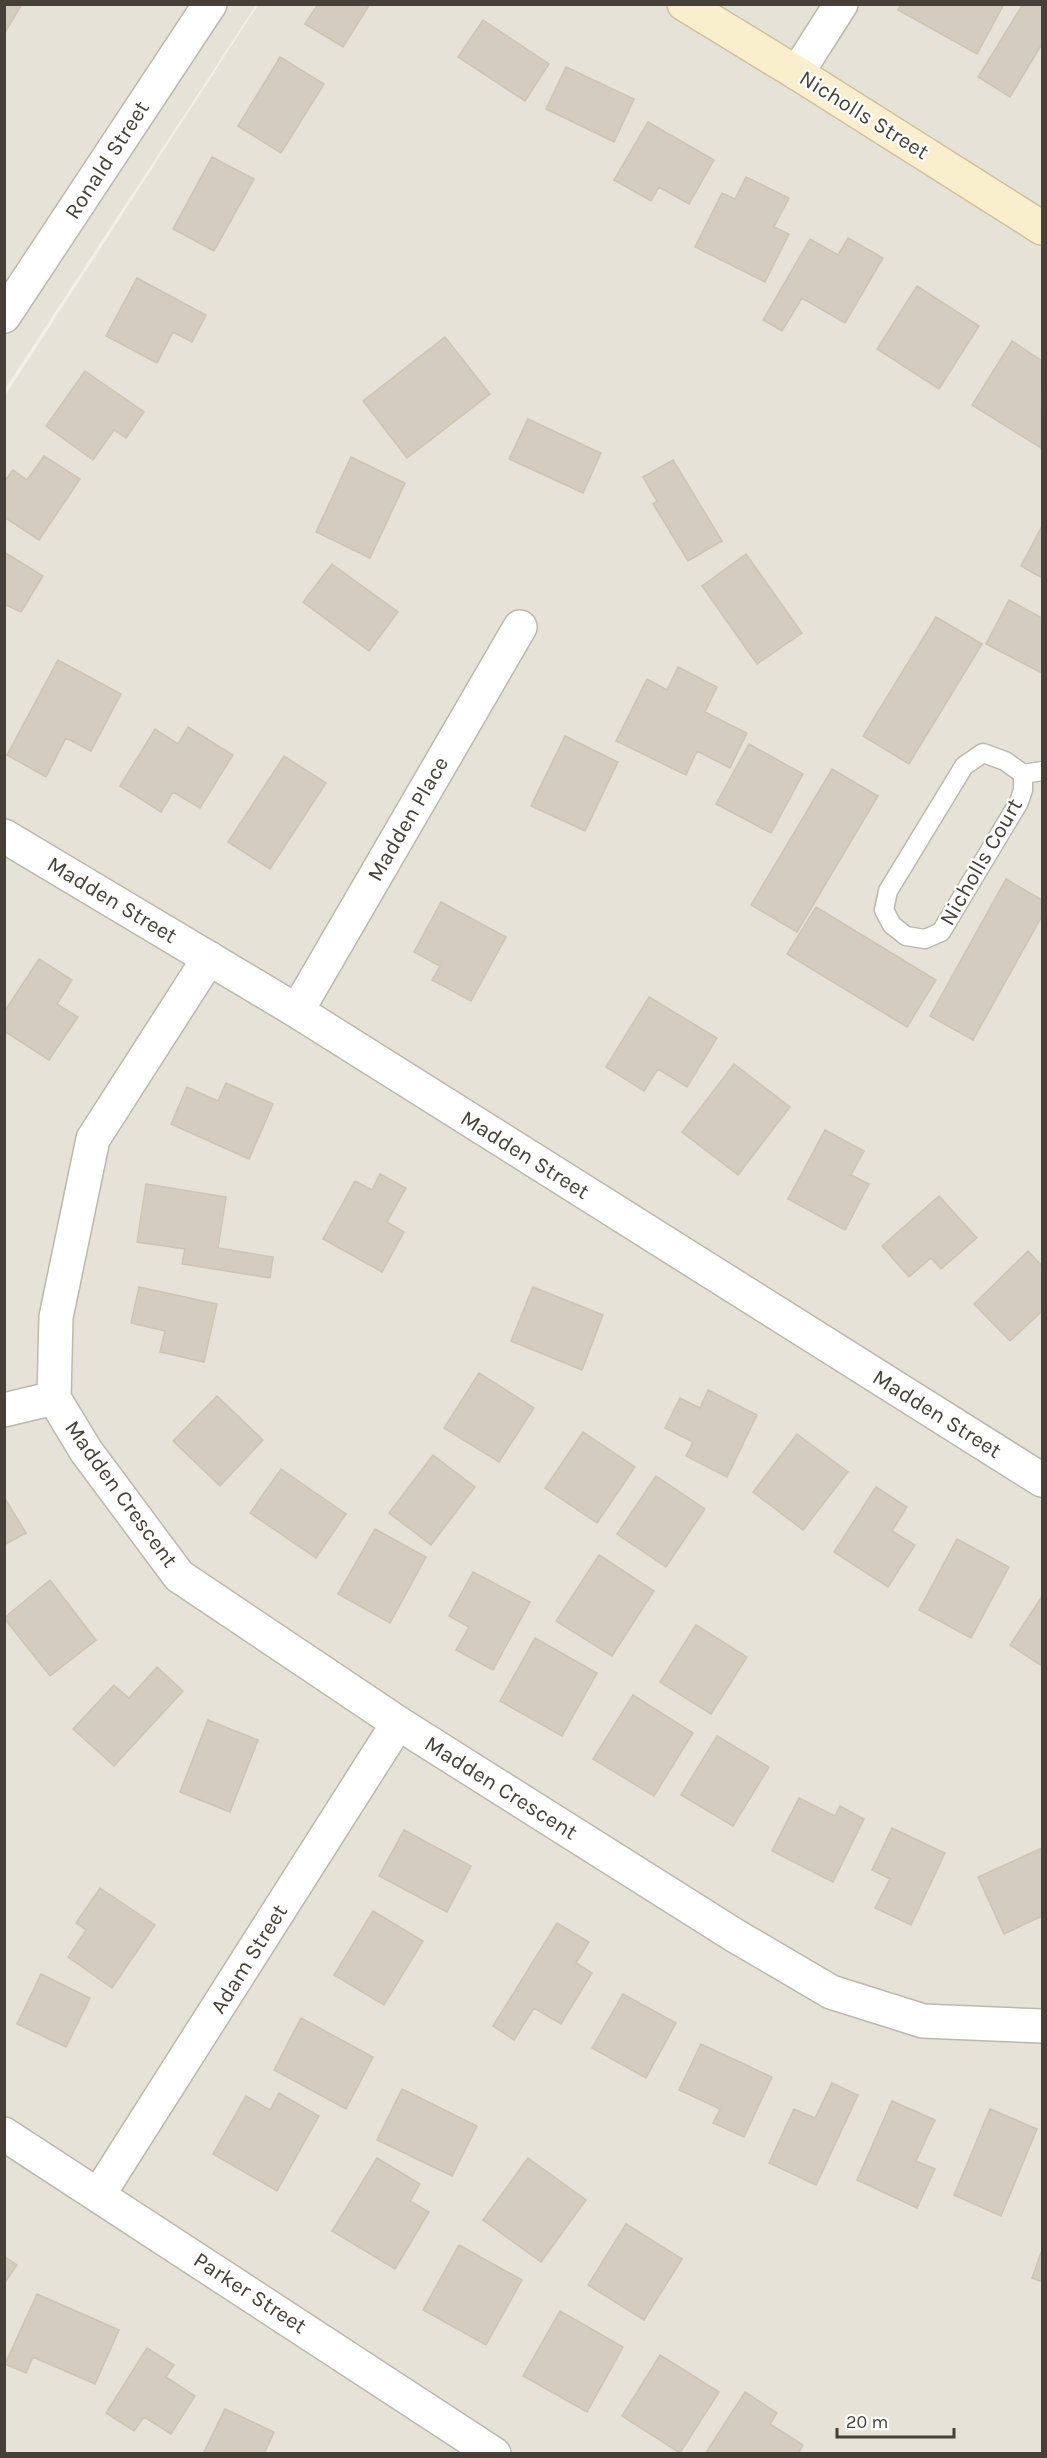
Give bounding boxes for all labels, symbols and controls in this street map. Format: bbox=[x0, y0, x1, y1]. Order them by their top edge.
street label: Nicholls Street bbox=[794, 65, 934, 165]
street label: Ronald Street bbox=[59, 96, 155, 224]
street label: Madden Place bbox=[362, 752, 454, 886]
street label: Nicholls Court bbox=[934, 794, 1028, 930]
street label: Madden Street bbox=[42, 851, 182, 949]
street label: Madden Street bbox=[456, 1105, 594, 1205]
street label: Madden Street bbox=[868, 1364, 1006, 1464]
street label: Madden Crescent bbox=[59, 1416, 183, 1572]
street label: Madden Crescent bbox=[420, 1731, 582, 1845]
street label: Adam Street bbox=[205, 1900, 293, 2018]
street label: Parker Street bbox=[189, 2247, 311, 2339]
scale bar bbox=[837, 2401, 954, 2439]
text: 20 m bbox=[846, 2411, 888, 2433]

